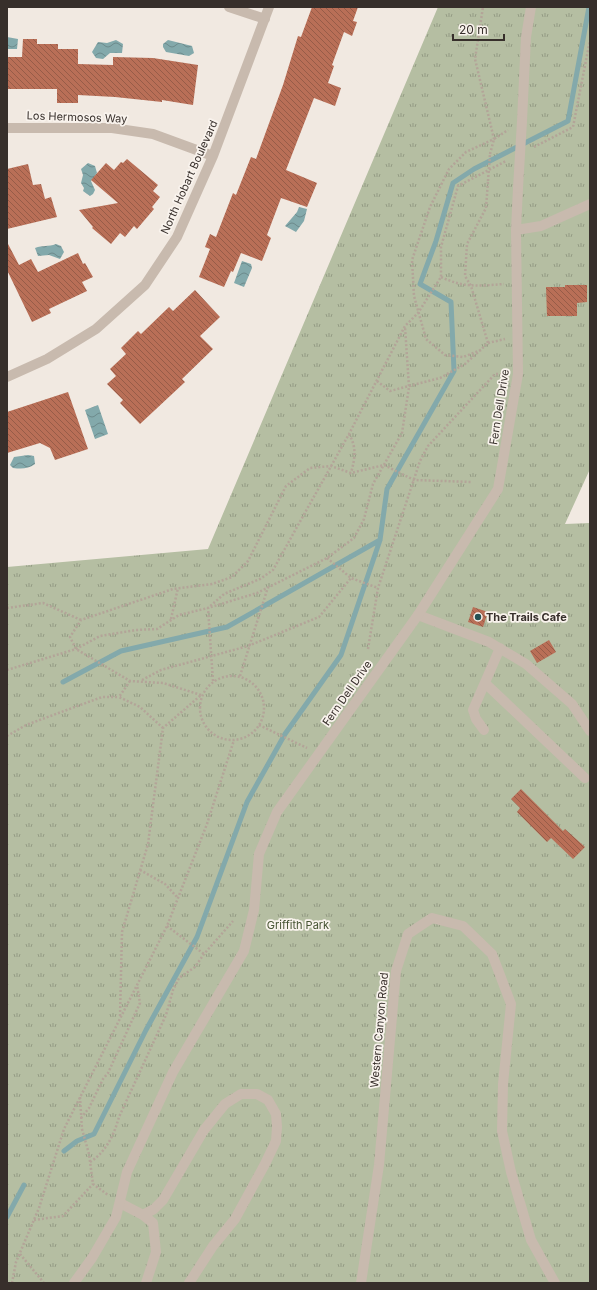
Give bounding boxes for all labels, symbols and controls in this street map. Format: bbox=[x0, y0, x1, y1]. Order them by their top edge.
scale bar bbox=[453, 16, 504, 42]
text: 20 m bbox=[459, 22, 488, 37]
street label: Los Hermosos Way bbox=[26, 108, 128, 126]
street label: North Hobart Boulevard bbox=[158, 118, 220, 236]
street label: Fern Dell Drive bbox=[486, 368, 512, 446]
place label: The Trails Cafe bbox=[486, 610, 567, 624]
marker: The Trails Cafe bbox=[473, 612, 483, 622]
street label: Fern Dell Drive bbox=[319, 658, 375, 728]
park label: Griffith Park bbox=[267, 918, 329, 932]
street label: Western Canyon Road bbox=[367, 972, 391, 1088]

